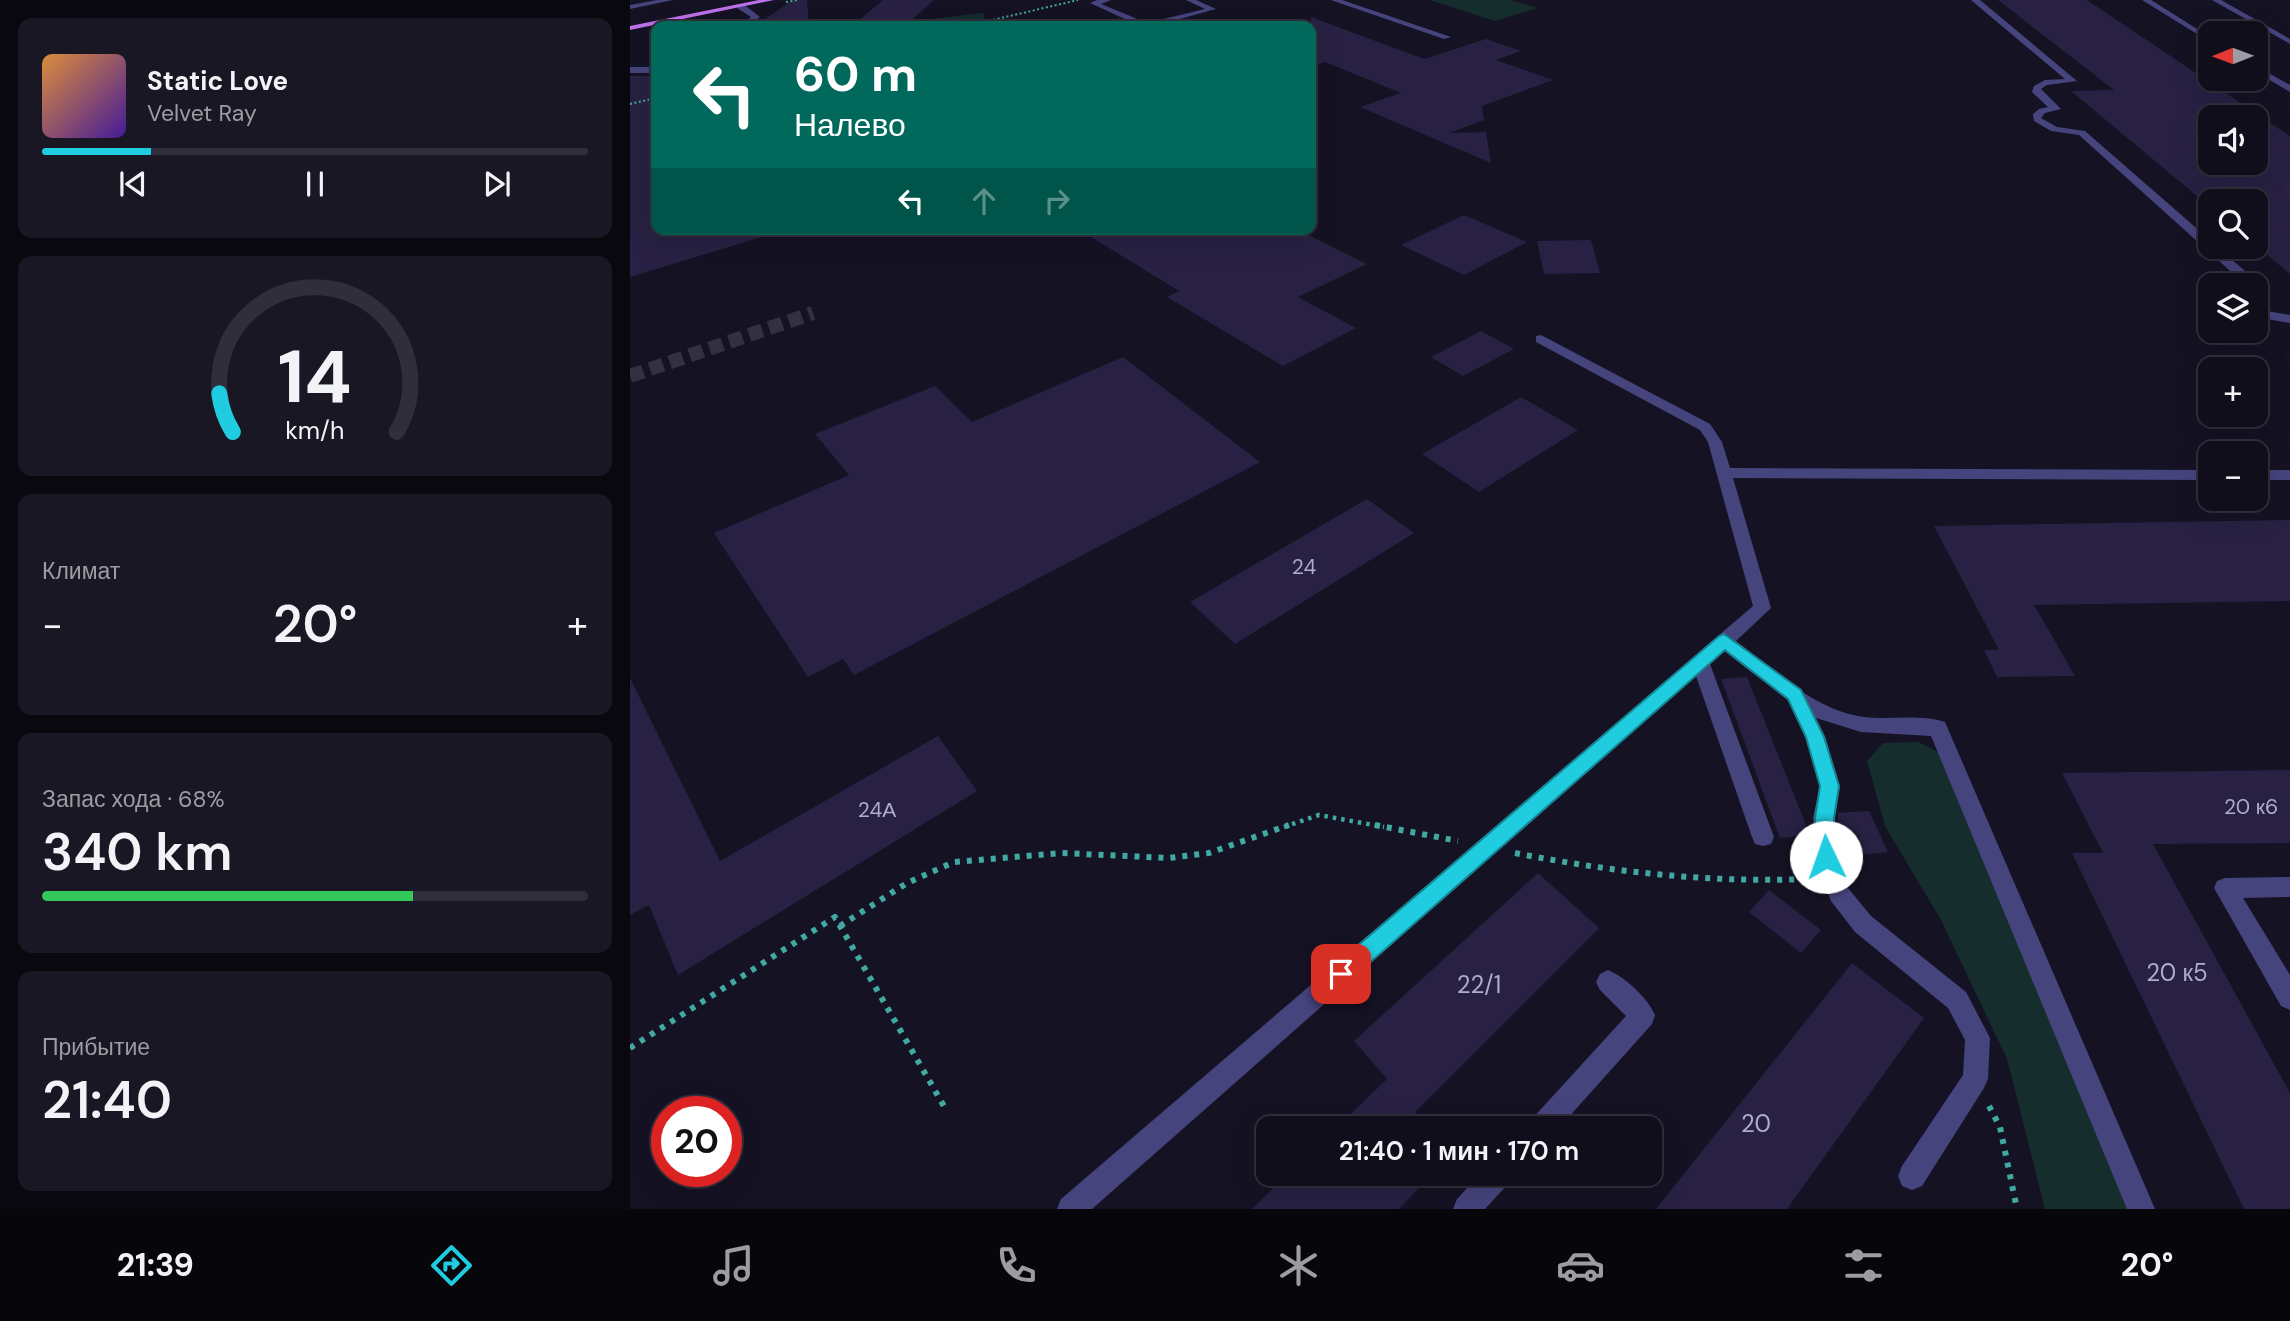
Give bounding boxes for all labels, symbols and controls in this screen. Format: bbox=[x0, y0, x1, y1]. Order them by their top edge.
north arrow bbox=[2198, 21, 2268, 91]
map controls bbox=[2198, 21, 2268, 511]
text: 60 m bbox=[794, 42, 917, 106]
icon: left bbox=[679, 49, 770, 140]
text: Static Love bbox=[147, 64, 288, 98]
text: Velvet Ray bbox=[147, 98, 257, 128]
text: Налево bbox=[794, 104, 906, 146]
button: sound bbox=[2198, 105, 2268, 175]
icon: previous bbox=[114, 165, 152, 203]
icon: pause bbox=[296, 165, 334, 203]
icon: next bbox=[478, 165, 516, 203]
icon: left bbox=[892, 182, 930, 220]
icon: ahead bbox=[965, 182, 1003, 220]
icon: right bbox=[1038, 182, 1076, 220]
button: search bbox=[2198, 189, 2268, 259]
button: layers bbox=[2198, 273, 2268, 343]
text: 14 bbox=[278, 331, 352, 426]
button: + bbox=[2198, 357, 2268, 427]
text: km/h bbox=[285, 414, 345, 447]
button: − bbox=[2198, 441, 2268, 511]
house number: 24 bbox=[1292, 553, 1316, 581]
text: Климат bbox=[42, 556, 120, 586]
text: 20° bbox=[273, 590, 357, 658]
text: − bbox=[42, 600, 63, 650]
text: + bbox=[567, 600, 588, 650]
text: Запас хода · 68% bbox=[42, 784, 225, 814]
house number: 20 к6 bbox=[2224, 793, 2278, 821]
house number: 24А bbox=[858, 796, 896, 824]
text: 340 km bbox=[42, 818, 232, 886]
position arrow bbox=[1789, 820, 1863, 894]
pin bbox=[1311, 944, 1371, 1004]
icon: arrive bbox=[1322, 955, 1360, 993]
house number: 20 к5 bbox=[2146, 957, 2208, 988]
house number: 22/1 bbox=[1457, 969, 1501, 1000]
text: Прибытие bbox=[42, 1032, 150, 1062]
text: 21:40 bbox=[42, 1066, 172, 1134]
speed limit sign: 20 bbox=[651, 1096, 742, 1187]
house number: 20 bbox=[1741, 1108, 1771, 1139]
text: 21:40 · 1 мин · 170 m bbox=[1339, 1134, 1579, 1168]
icon: directions bbox=[427, 1241, 476, 1290]
icon: music bbox=[709, 1241, 758, 1290]
icon: phone bbox=[992, 1241, 1041, 1290]
icon: climate bbox=[1274, 1241, 1323, 1290]
icon: car bbox=[1556, 1241, 1605, 1290]
icon: filters bbox=[1839, 1241, 1888, 1290]
text: 21:39 bbox=[117, 1244, 194, 1286]
text: 20° bbox=[2121, 1244, 2173, 1286]

